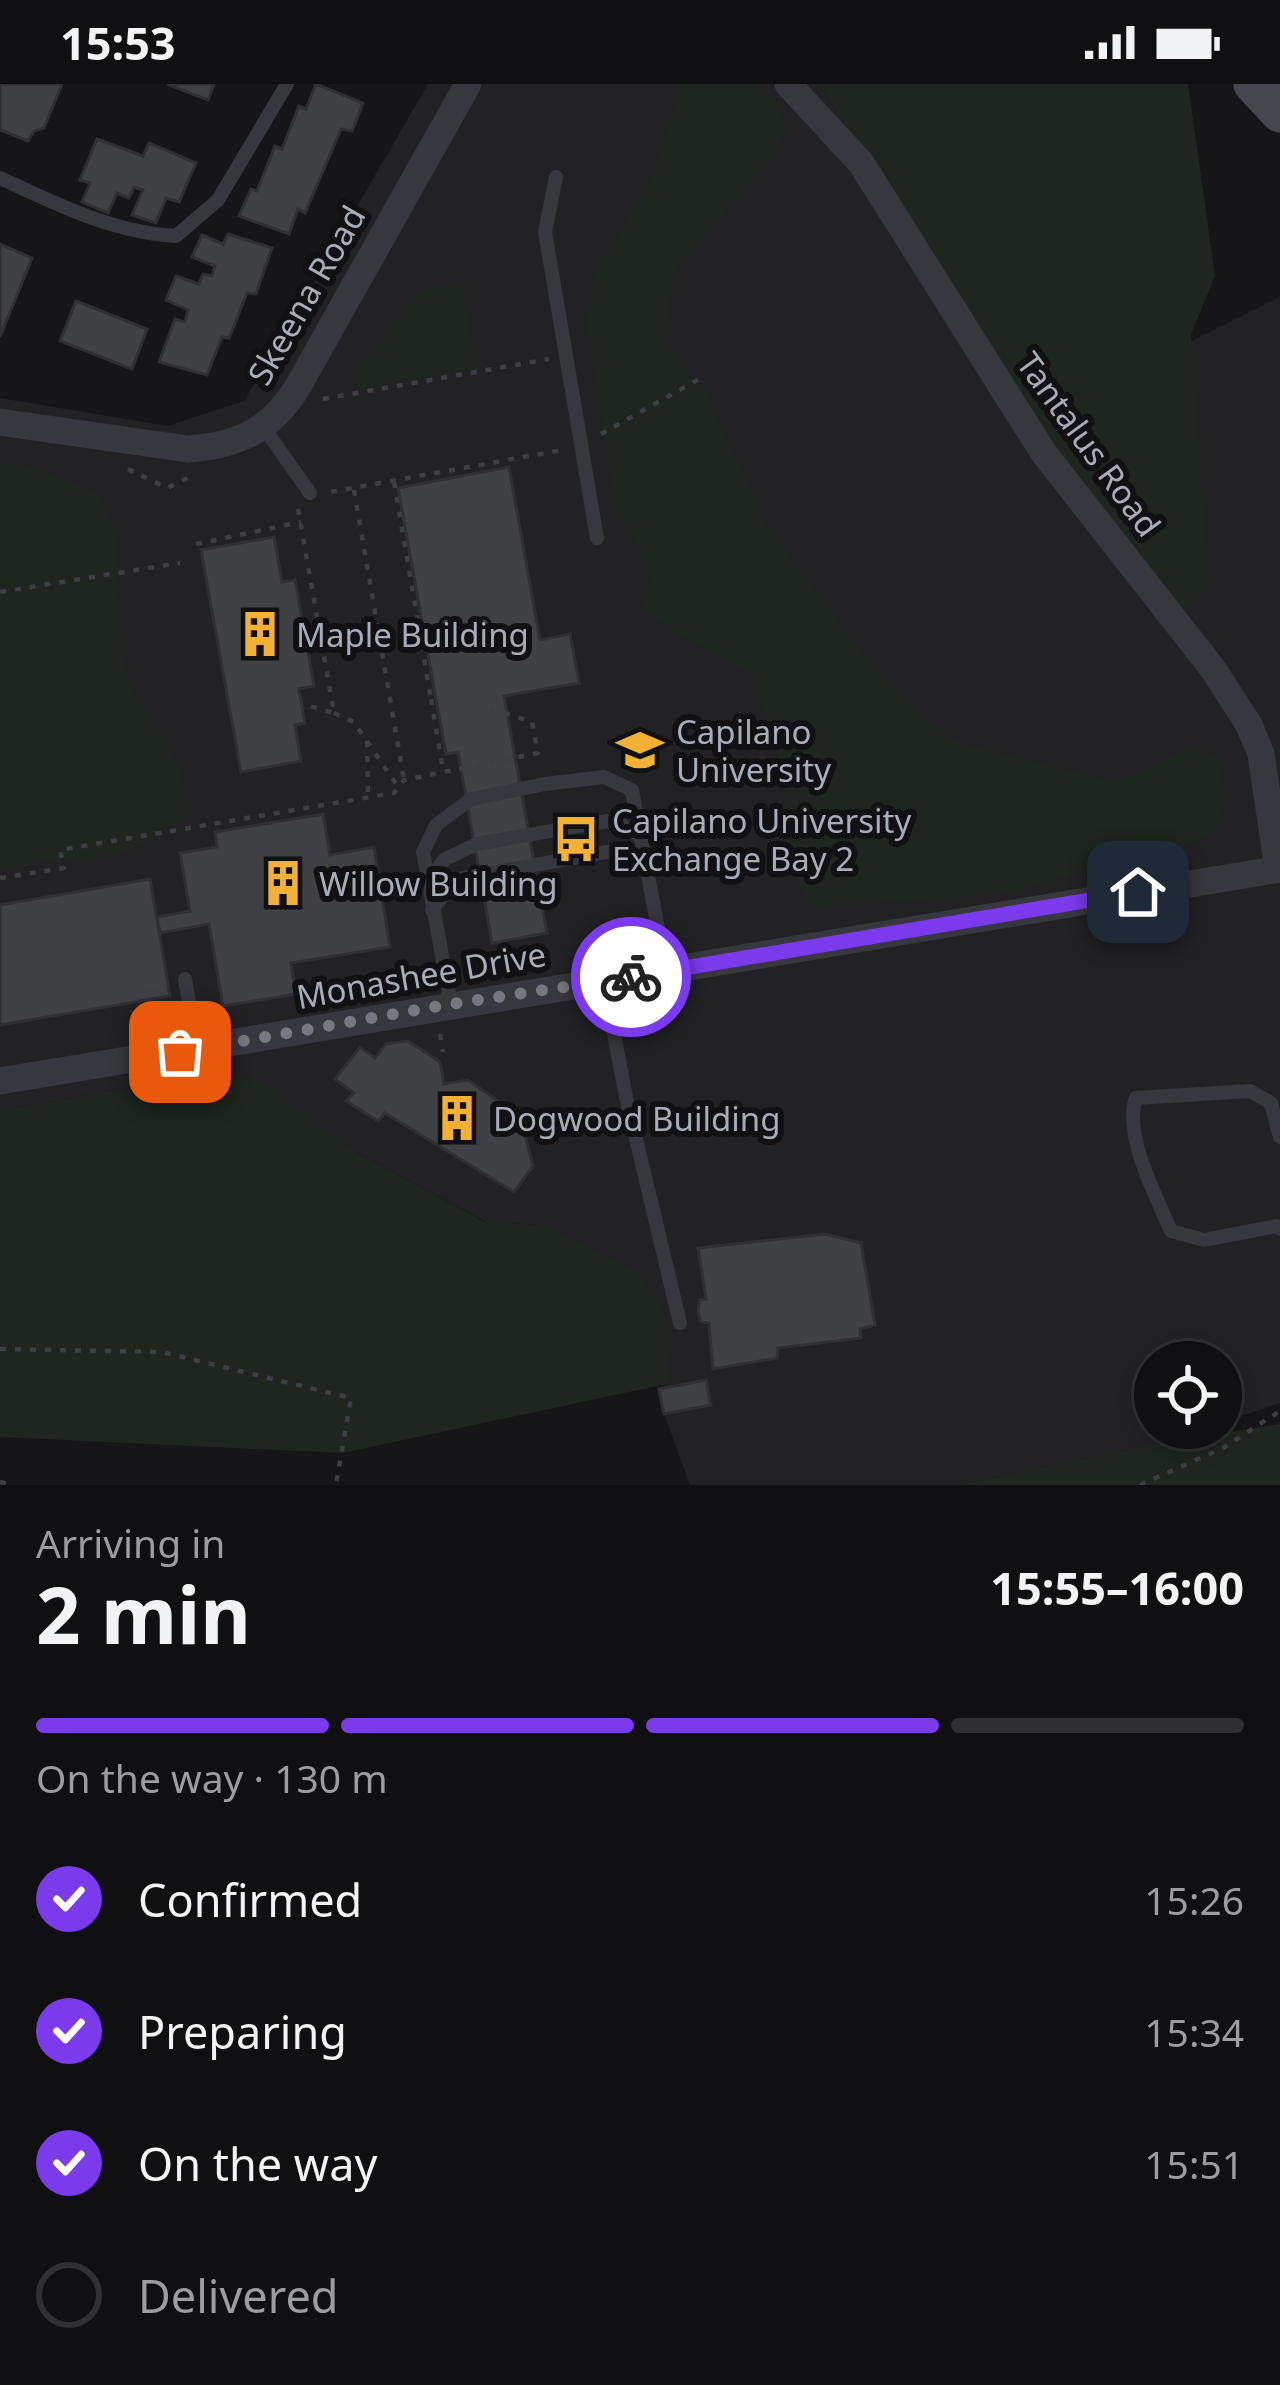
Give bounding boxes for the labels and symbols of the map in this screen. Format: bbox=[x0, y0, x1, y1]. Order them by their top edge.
street label: Skeena Road bbox=[237, 197, 375, 393]
street label: Tantalus Road bbox=[1007, 343, 1171, 545]
building icon: Maple Building bbox=[235, 609, 285, 659]
place label: Maple Building bbox=[296, 612, 529, 657]
place label: Capilano University bbox=[676, 709, 831, 792]
school or university icon: Capilano University bbox=[615, 725, 665, 775]
place label: Capilano University Exchange Bay 2 bbox=[612, 798, 911, 881]
bus stop icon: Capilano University Exchange Bay 2 bbox=[551, 814, 601, 864]
pin bbox=[1087, 841, 1189, 943]
building icon: Willow Building bbox=[258, 858, 308, 908]
place label: Willow Building bbox=[319, 861, 557, 906]
courier bbox=[571, 917, 691, 1037]
street label: Monashee Drive bbox=[293, 931, 549, 1019]
pin bbox=[129, 1001, 231, 1103]
building icon: Dogwood Building bbox=[432, 1093, 482, 1143]
place label: Dogwood Building bbox=[493, 1096, 780, 1141]

